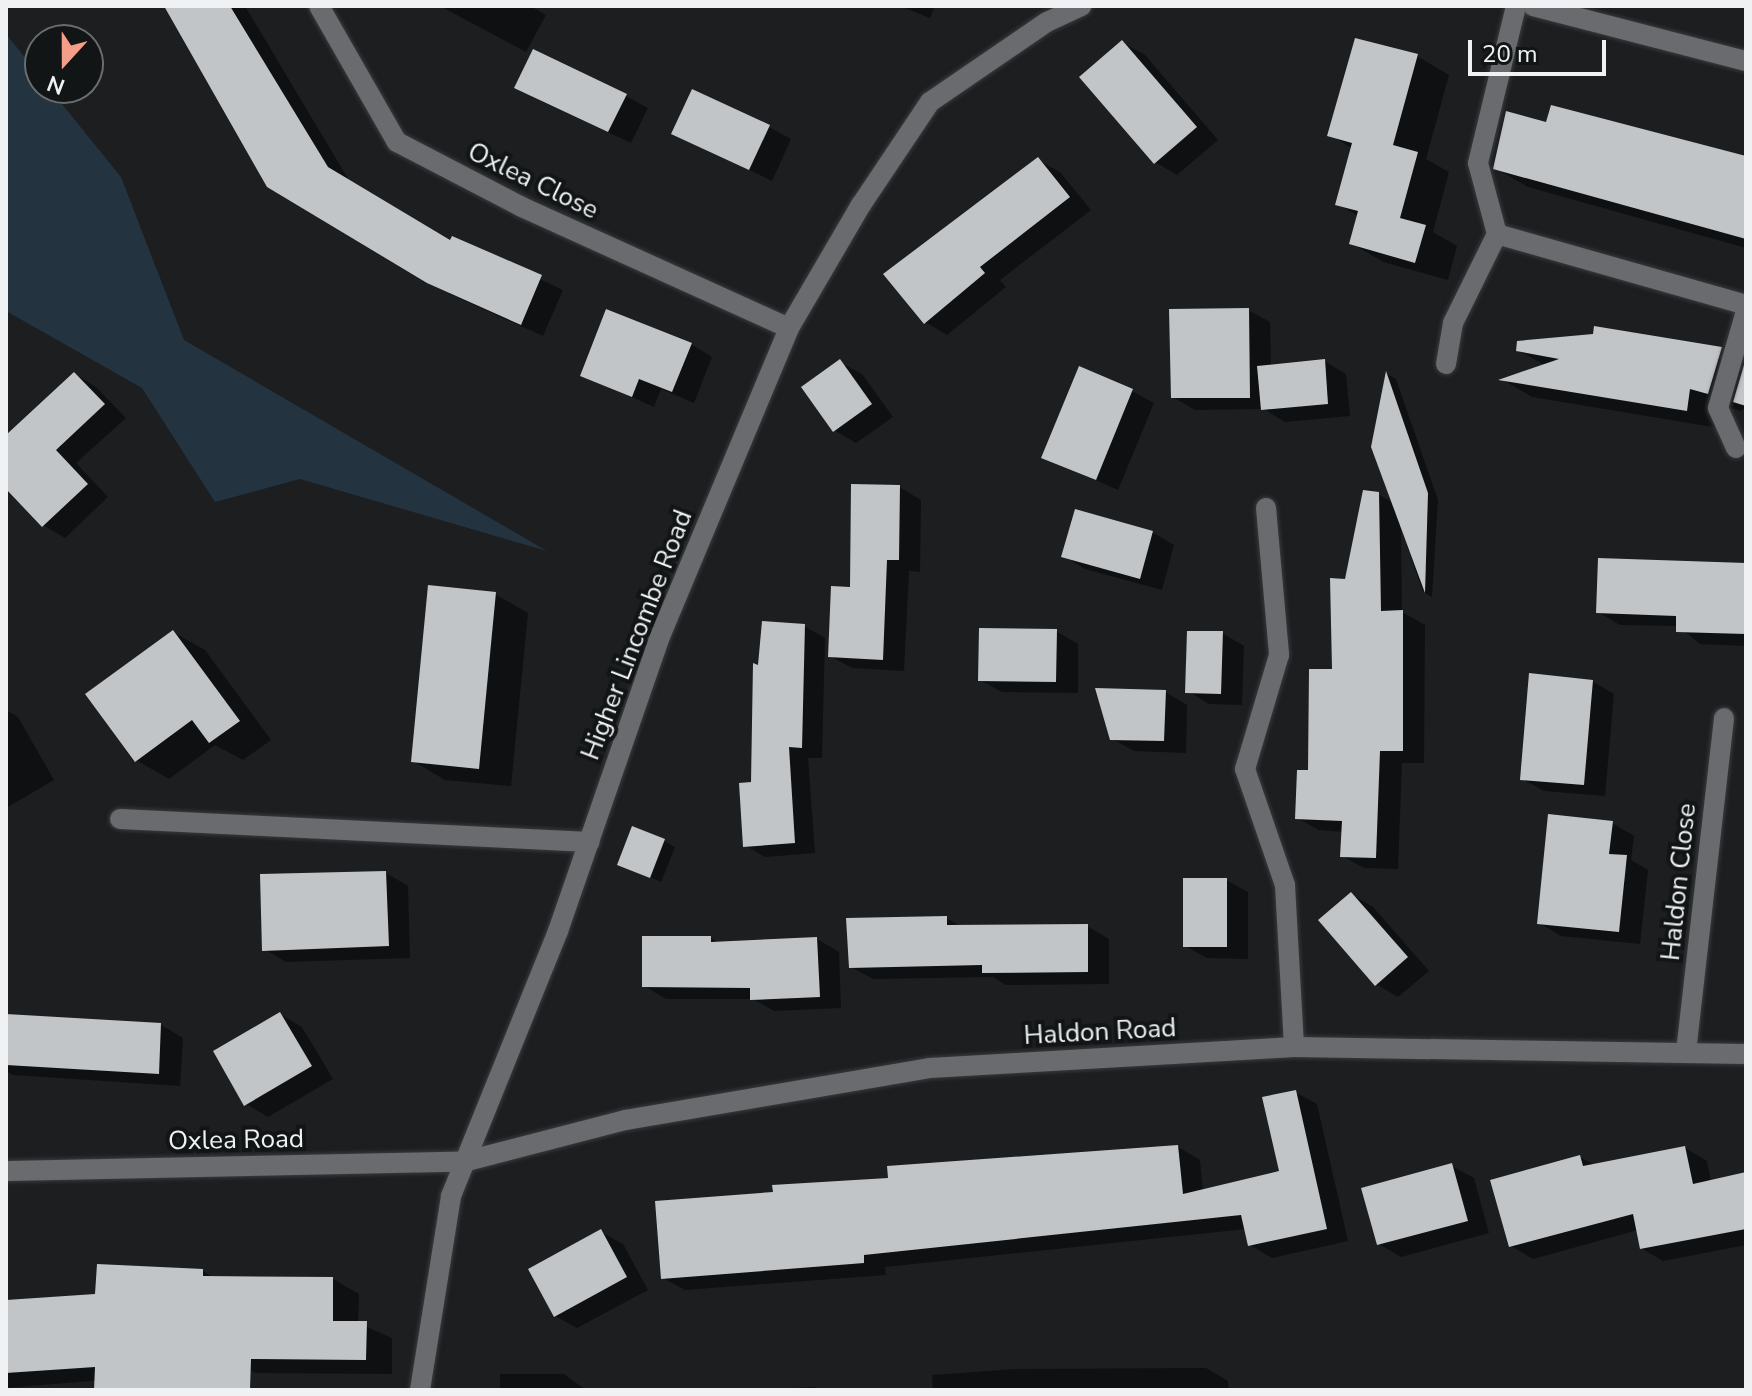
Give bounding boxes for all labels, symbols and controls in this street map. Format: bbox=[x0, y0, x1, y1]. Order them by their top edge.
north arrow bbox=[24, 24, 104, 104]
scale bar bbox=[1472, 24, 1610, 74]
text: 20 m bbox=[1482, 38, 1538, 70]
text: N bbox=[43, 68, 69, 101]
street label: Oxlea Close bbox=[463, 136, 603, 226]
street label: Higher Lincombe Road bbox=[575, 506, 699, 764]
street label: Haldon Close bbox=[1655, 802, 1703, 962]
street label: Haldon Road bbox=[1023, 1012, 1177, 1052]
street label: Oxlea Road bbox=[168, 1123, 304, 1157]

